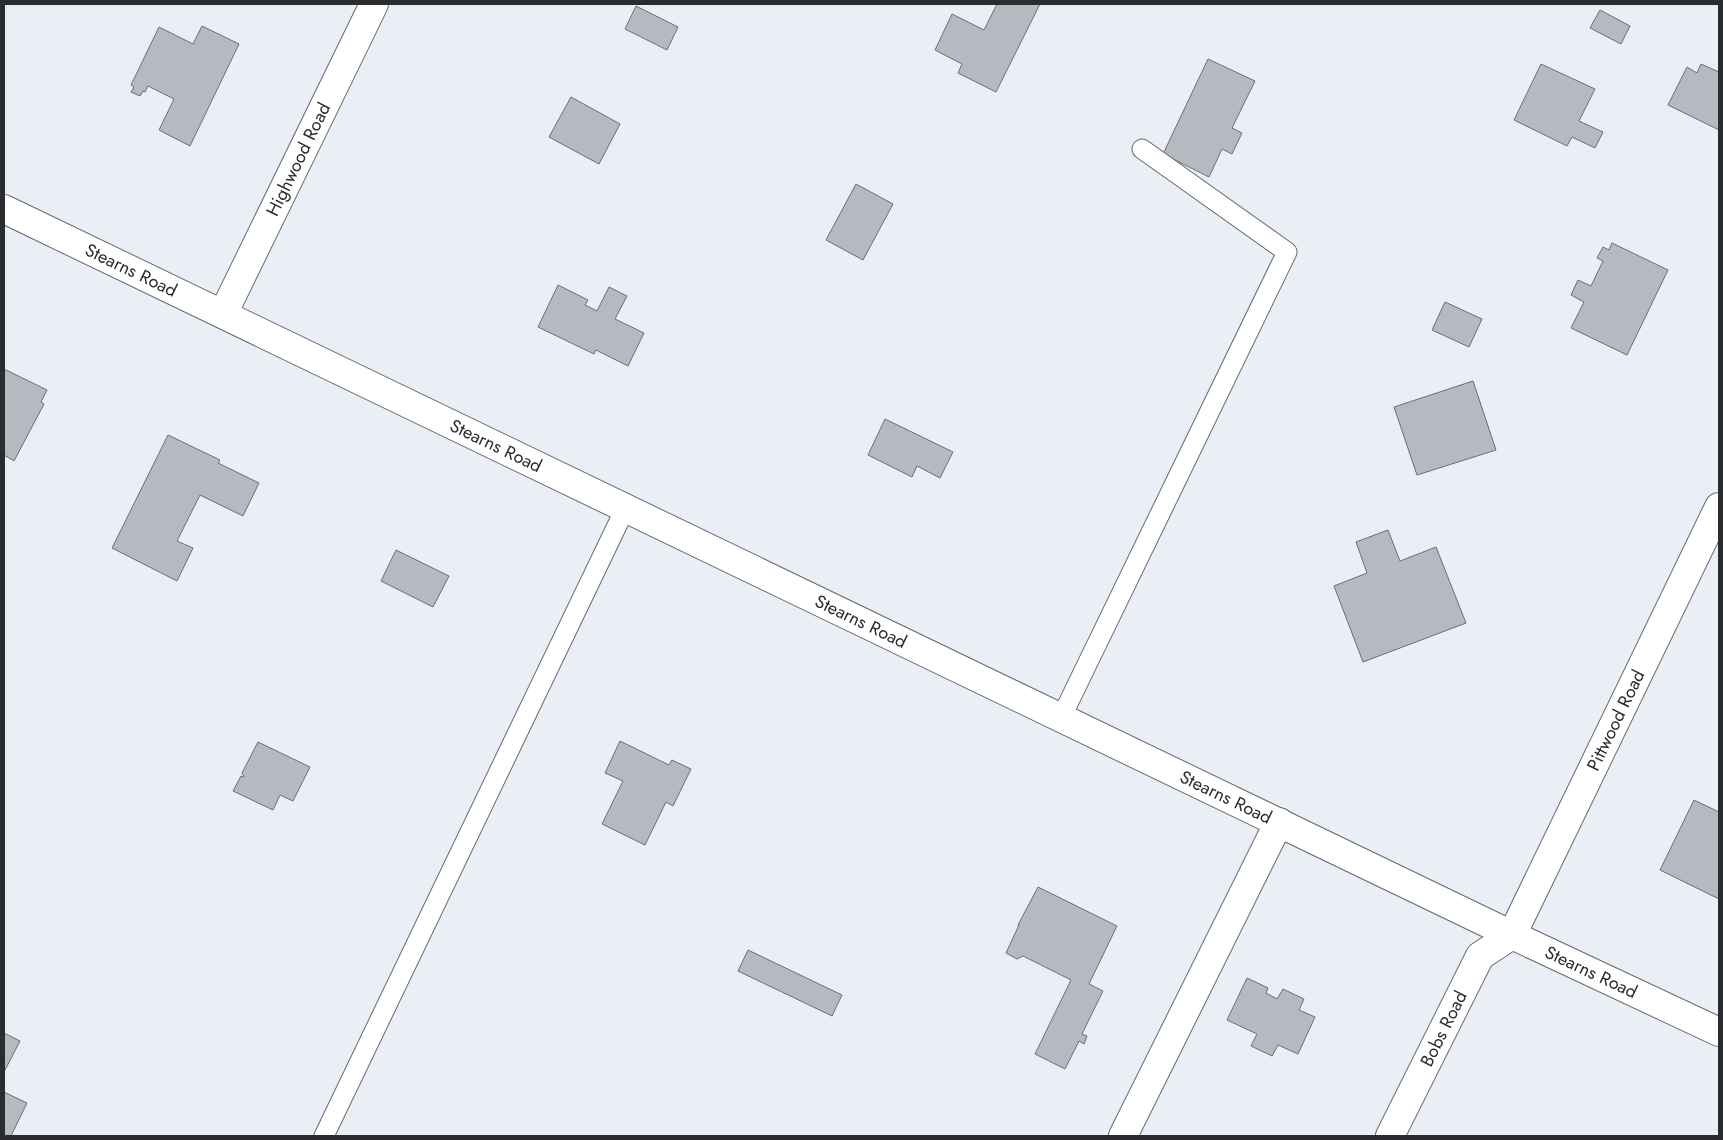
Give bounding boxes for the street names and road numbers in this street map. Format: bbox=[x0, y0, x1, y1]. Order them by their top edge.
street label: Highwood Road bbox=[260, 98, 337, 221]
street label: Stearns Road bbox=[81, 237, 181, 303]
street label: Stearns Road bbox=[446, 413, 546, 479]
street label: Stearns Road bbox=[810, 588, 911, 655]
street label: Pittwood Road bbox=[1580, 665, 1651, 775]
street label: Stearns Road bbox=[1175, 764, 1276, 830]
street label: Stearns Road bbox=[1541, 939, 1642, 1005]
street label: Bobs Road bbox=[1414, 986, 1474, 1071]

